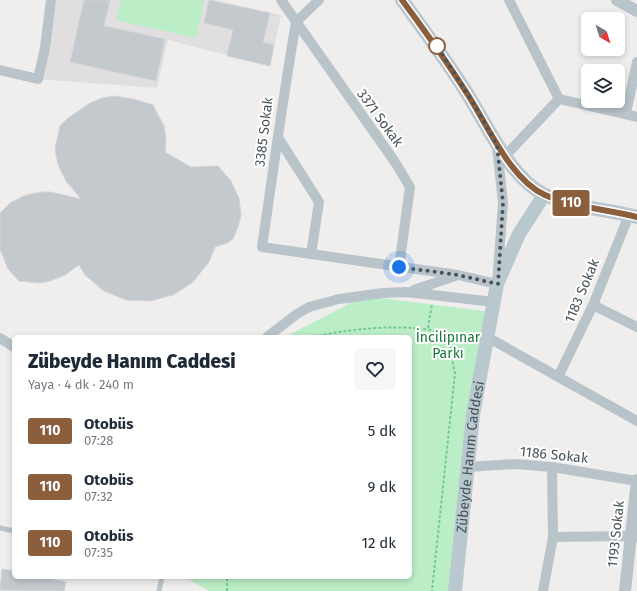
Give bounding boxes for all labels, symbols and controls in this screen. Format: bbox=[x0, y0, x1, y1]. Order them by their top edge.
north arrow bbox=[581, 12, 625, 56]
map controls bbox=[581, 12, 625, 108]
unlabelled marker bbox=[428, 37, 446, 55]
button: layers bbox=[581, 64, 625, 108]
street label: 3371 Sokak bbox=[353, 86, 407, 151]
street label: 3385 Sokak bbox=[251, 95, 277, 168]
line badge: 110 bbox=[548, 190, 594, 216]
text: 110 bbox=[561, 194, 581, 211]
street label: 1183 Sokak bbox=[561, 256, 603, 326]
your location bbox=[389, 257, 409, 277]
park label: İncilipınar Parkı bbox=[416, 328, 481, 362]
button: heart bbox=[354, 348, 396, 390]
text: Zübeyde Hanım Caddesi bbox=[28, 350, 236, 373]
text: Yaya · 4 dk · 240 m bbox=[28, 377, 134, 392]
street label: Zübeyde Hanım Caddesi bbox=[452, 379, 488, 534]
text: Otobüs bbox=[84, 415, 133, 433]
text: 110 bbox=[40, 422, 60, 439]
text: 5 dk bbox=[368, 422, 396, 440]
text: 07:28 bbox=[84, 433, 113, 448]
street label: 1186 Sokak bbox=[519, 443, 590, 467]
text: Otobüs bbox=[84, 471, 133, 489]
text: 110 bbox=[40, 478, 60, 495]
text: 9 dk bbox=[367, 478, 396, 496]
text: 07:32 bbox=[84, 489, 113, 504]
street label: 1193 Sokak bbox=[604, 499, 628, 568]
text: Otobüs bbox=[84, 527, 133, 545]
text: 110 bbox=[40, 534, 60, 551]
text: 12 dk bbox=[361, 534, 396, 552]
text: 07:35 bbox=[84, 545, 113, 560]

